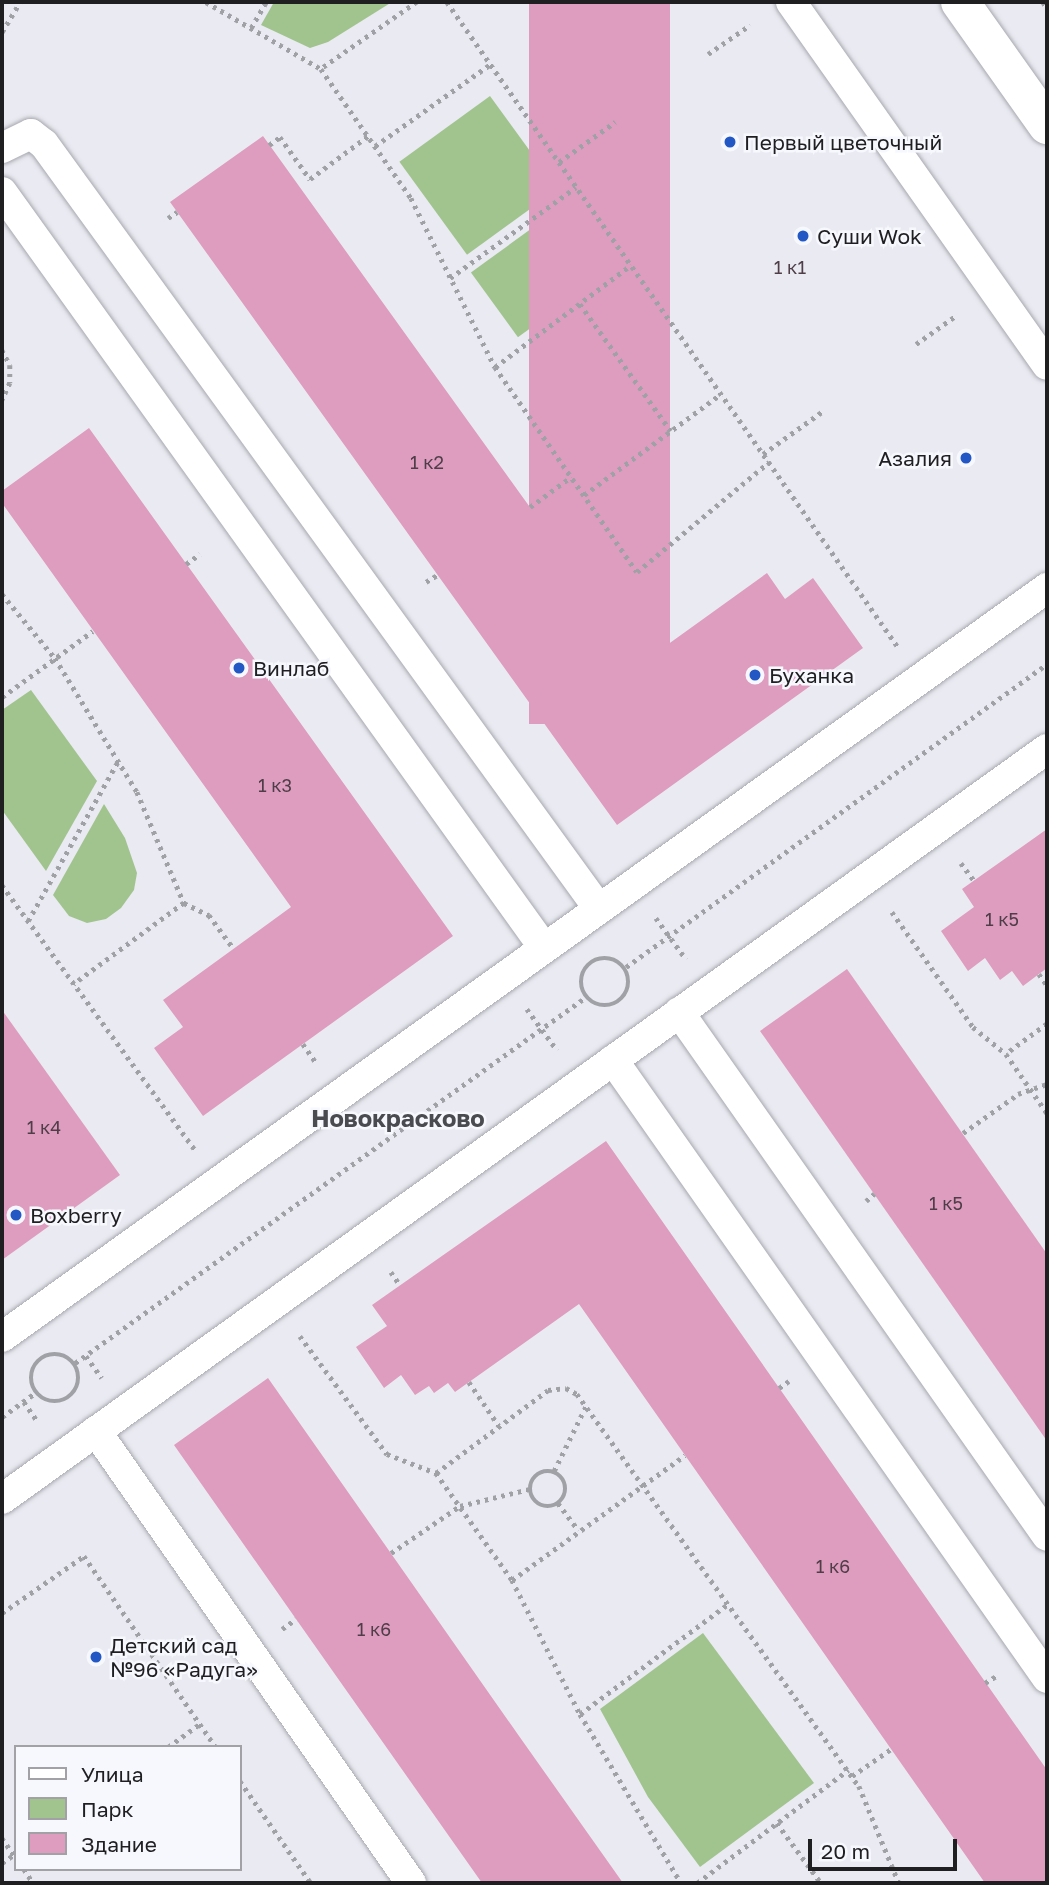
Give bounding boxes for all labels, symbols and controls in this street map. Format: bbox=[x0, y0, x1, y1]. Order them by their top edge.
place label: Первый цветочный bbox=[744, 129, 942, 155]
marker: Первый цветочный bbox=[722, 134, 738, 150]
place label: Суши Wok bbox=[817, 223, 922, 249]
marker: Суши Wok bbox=[795, 228, 811, 244]
house number: 1 к1 bbox=[774, 256, 806, 278]
place label: Азалия bbox=[878, 445, 952, 471]
marker: Азалия bbox=[958, 450, 974, 466]
house number: 1 к2 bbox=[410, 451, 444, 473]
place label: Винлаб bbox=[253, 655, 329, 681]
marker: Винлаб bbox=[231, 660, 247, 676]
place label: Буханка bbox=[769, 662, 854, 688]
marker: Буханка bbox=[747, 667, 763, 683]
house number: 1 к3 bbox=[258, 774, 292, 796]
house number: 1 к5 bbox=[985, 908, 1019, 930]
district label: Новокрасково bbox=[311, 1104, 485, 1132]
house number: 1 к4 bbox=[27, 1116, 61, 1138]
house number: 1 к5 bbox=[929, 1192, 963, 1214]
place label: Boxberry bbox=[30, 1202, 122, 1228]
marker: Boxberry bbox=[8, 1207, 24, 1223]
house number: 1 к6 bbox=[816, 1555, 850, 1577]
house number: 1 к6 bbox=[357, 1618, 391, 1640]
place label: Детский сад №96 «Радуга» bbox=[110, 1632, 258, 1682]
marker: Детский сад №96 «Радуга» bbox=[88, 1649, 104, 1665]
legend bbox=[14, 1745, 242, 1871]
text: Улица bbox=[81, 1761, 144, 1787]
text: Парк bbox=[81, 1796, 134, 1822]
scale bar bbox=[811, 1826, 960, 1870]
text: Здание bbox=[81, 1831, 157, 1857]
text: 20 m bbox=[821, 1838, 870, 1864]

